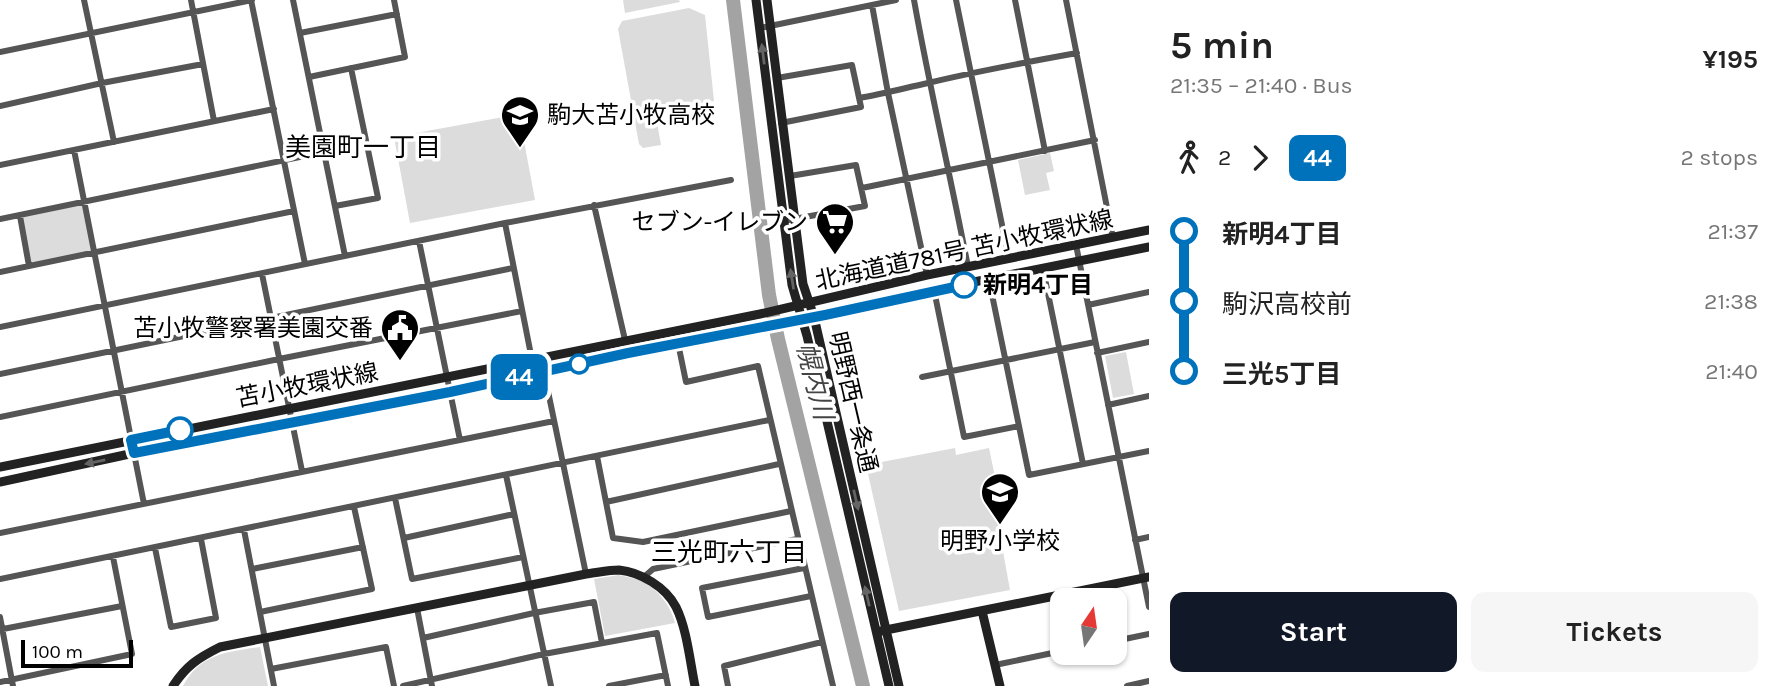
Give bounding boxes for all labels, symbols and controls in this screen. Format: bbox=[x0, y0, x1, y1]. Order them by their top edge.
text: 5 min bbox=[1170, 23, 1274, 68]
one-way arrow bbox=[757, 42, 768, 64]
text: ¥195 bbox=[1702, 44, 1758, 75]
text: 21:35 – 21:40 · Bus bbox=[1170, 72, 1353, 99]
school or university icon: 駒大苫小牧高校 bbox=[499, 94, 541, 149]
place label: 駒大苫小牧高校 bbox=[547, 101, 715, 129]
district label: 美園町一丁目 bbox=[285, 132, 441, 163]
icon: walk bbox=[1170, 139, 1208, 177]
icon: forward bbox=[1241, 139, 1279, 177]
text: 2 bbox=[1218, 144, 1231, 171]
text: 44 bbox=[1303, 144, 1332, 172]
text: 2 stops bbox=[1680, 144, 1758, 171]
supermarket icon: セブン-イレブン bbox=[814, 201, 856, 256]
street label: 北海道道781号 苫小牧環状線 bbox=[813, 205, 1115, 295]
place label: セブン-イレブン bbox=[632, 208, 808, 236]
text: 21:37 bbox=[1707, 218, 1758, 245]
text: 新明4丁目 bbox=[1222, 219, 1341, 250]
one-way arrow bbox=[786, 268, 797, 290]
place label: 新明4丁目 bbox=[983, 271, 1093, 299]
marker: 新明4丁目 bbox=[951, 272, 977, 298]
text: 21:38 bbox=[1704, 288, 1758, 315]
text: 駒沢高校前 bbox=[1222, 289, 1352, 320]
public building icon: 苫小牧警察署美園交番 bbox=[379, 307, 421, 362]
place label: 苫小牧警察署美園交番 bbox=[133, 314, 373, 342]
street label: 明野西一条通 bbox=[823, 329, 883, 475]
water label: 幌内川 bbox=[790, 340, 840, 426]
line badge: 44 bbox=[488, 354, 550, 400]
unlabelled marker bbox=[569, 354, 589, 374]
street label: 苫小牧環状線 bbox=[234, 358, 380, 412]
text: 21:40 bbox=[1705, 358, 1758, 385]
text: 三光5丁目 bbox=[1222, 359, 1341, 390]
text: 44 bbox=[505, 363, 533, 391]
unlabelled marker bbox=[167, 417, 193, 443]
one-way arrow bbox=[84, 456, 106, 467]
school or university icon: 明野小学校 bbox=[979, 471, 1021, 526]
one-way arrow bbox=[851, 490, 862, 512]
place label: 明野小学校 bbox=[940, 527, 1060, 555]
district label: 三光町六丁目 bbox=[651, 537, 807, 568]
one-way arrow bbox=[862, 585, 873, 607]
north arrow bbox=[1050, 588, 1127, 665]
map controls bbox=[1050, 588, 1127, 665]
button: Start bbox=[1170, 592, 1457, 672]
button: Tickets bbox=[1471, 592, 1758, 672]
scale bar bbox=[21, 637, 133, 669]
text: 100 m bbox=[32, 641, 83, 663]

